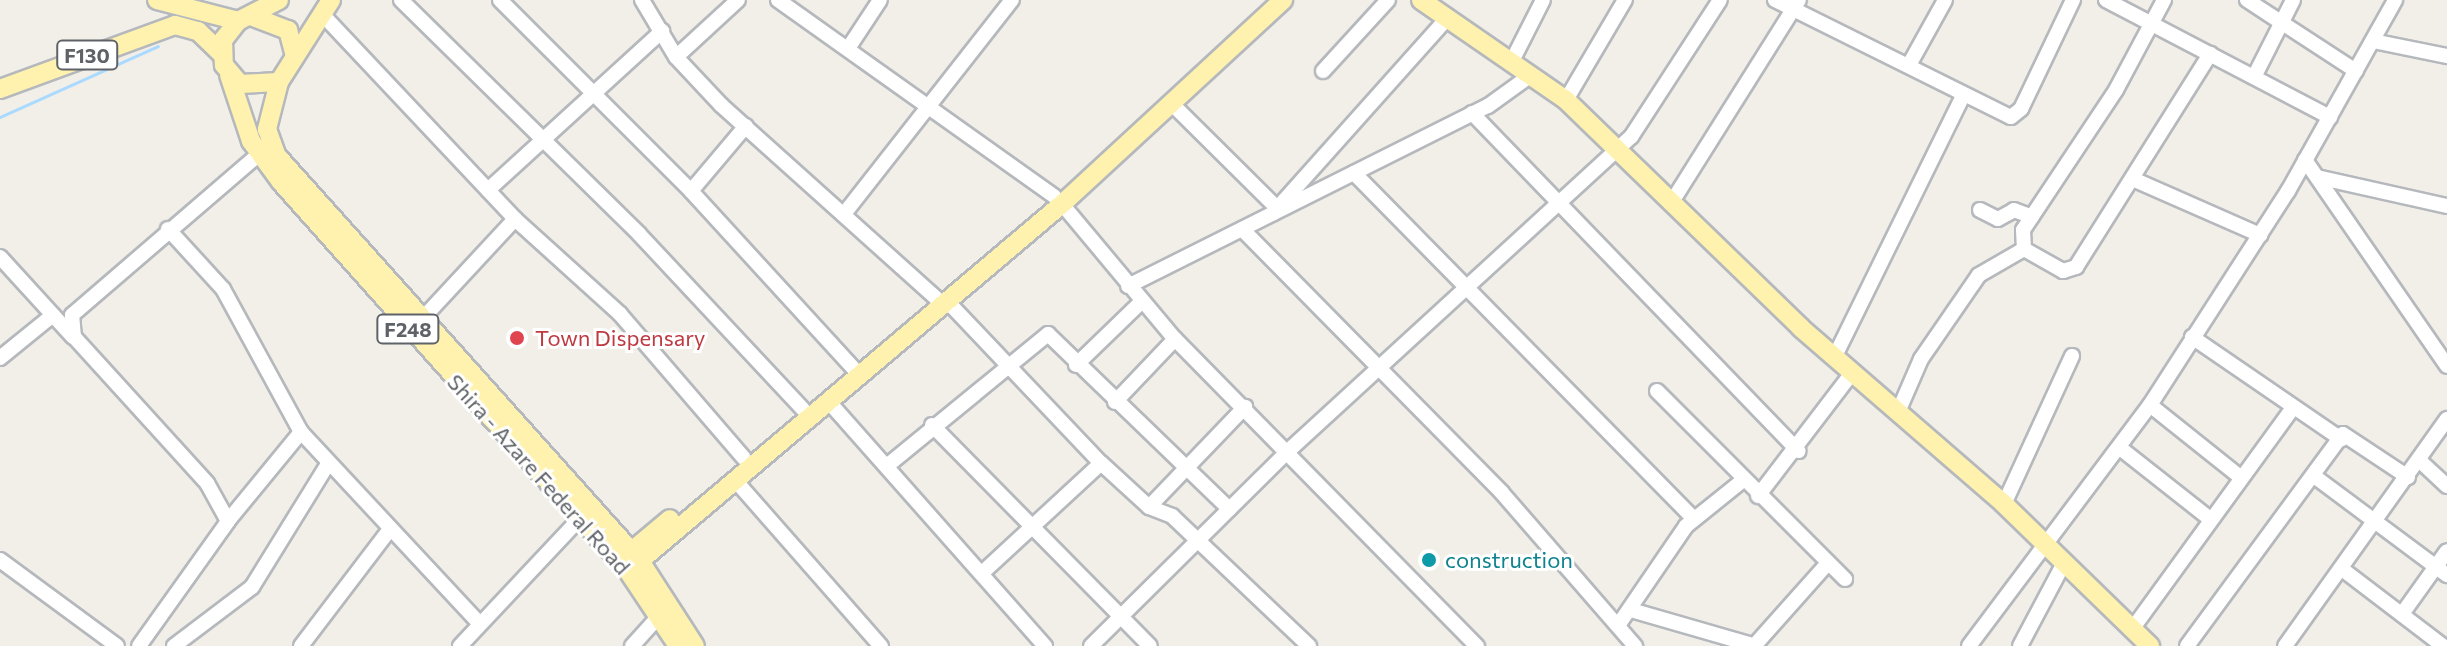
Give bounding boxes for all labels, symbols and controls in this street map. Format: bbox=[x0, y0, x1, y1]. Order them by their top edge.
road number: F130 bbox=[55, 39, 119, 71]
road number: F248 bbox=[376, 313, 440, 345]
place label: Town Dispensary bbox=[535, 325, 705, 351]
marker: Town Dispensary bbox=[506, 327, 528, 349]
street label: Shira - Azare Federal Road bbox=[442, 369, 636, 579]
place label: construction bbox=[1445, 547, 1573, 573]
marker: construction bbox=[1420, 551, 1438, 569]

